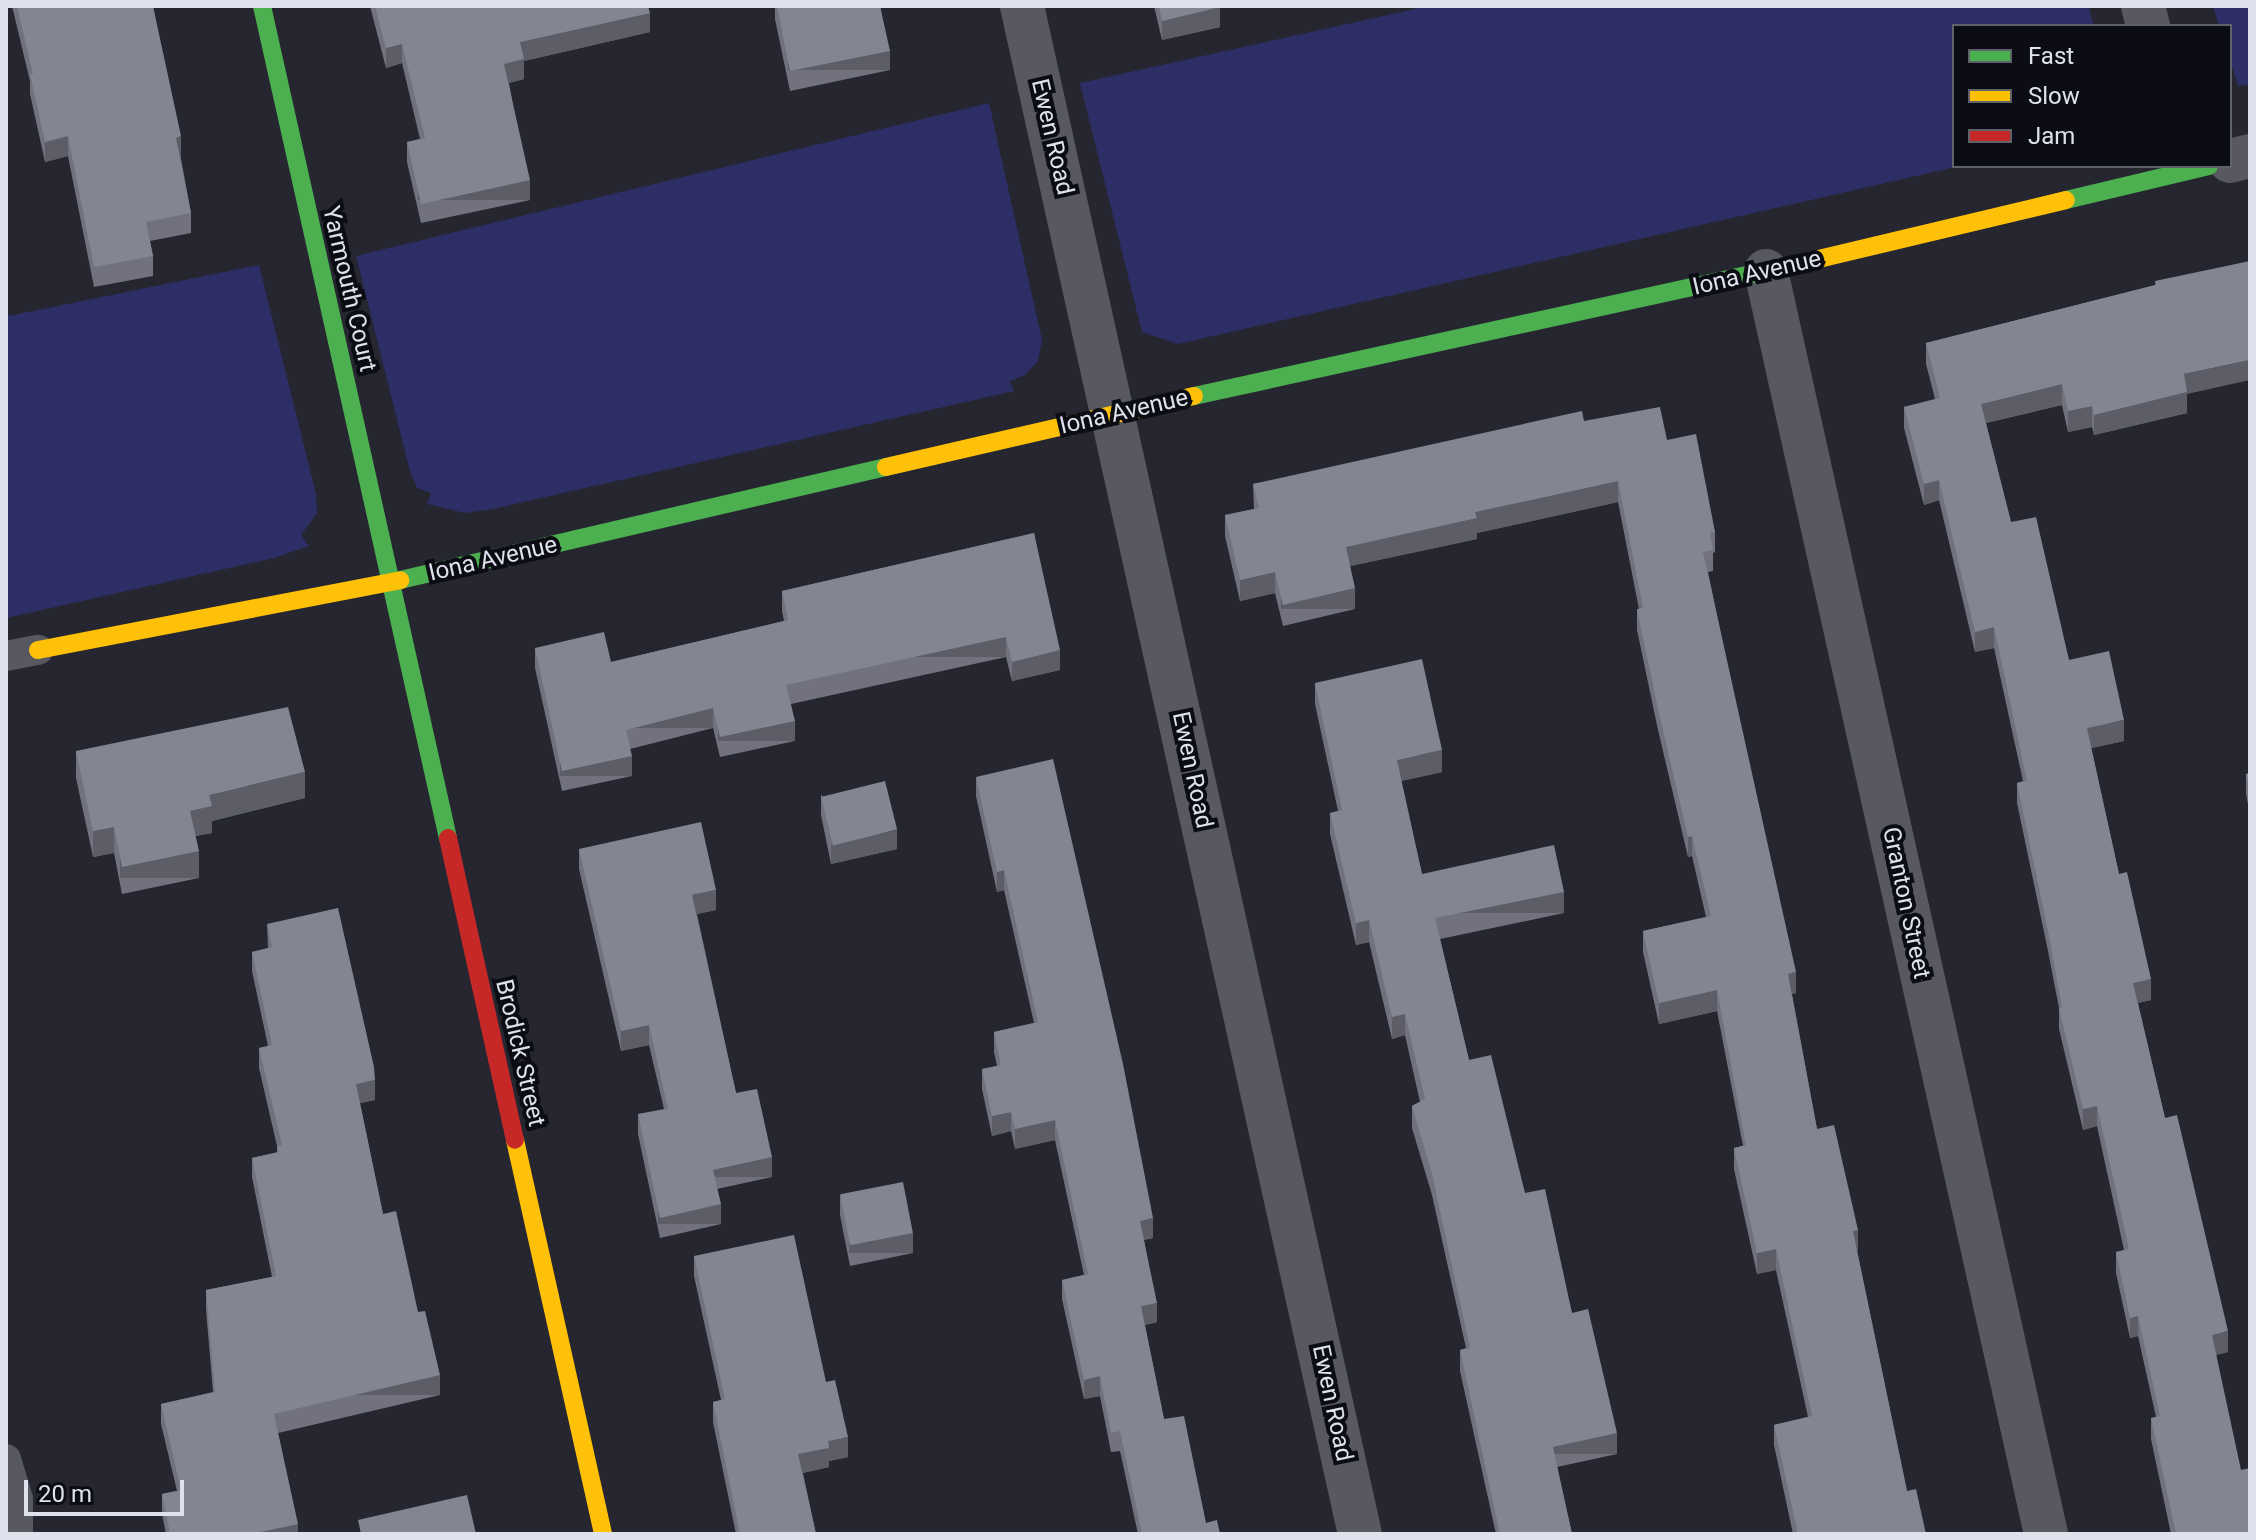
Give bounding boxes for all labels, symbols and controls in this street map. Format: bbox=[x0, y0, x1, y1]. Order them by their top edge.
legend bbox=[1952, 24, 2232, 168]
text: Fast bbox=[2028, 42, 2074, 70]
street label: Ewen Road bbox=[1025, 76, 1079, 198]
text: Slow bbox=[2028, 82, 2080, 110]
text: Jam bbox=[2028, 122, 2075, 150]
street label: Yarmouth Court bbox=[316, 204, 382, 374]
street label: Iona Avenue bbox=[1690, 244, 1824, 302]
street label: Iona Avenue bbox=[1057, 383, 1191, 441]
street label: Iona Avenue bbox=[426, 530, 560, 588]
street label: Ewen Road bbox=[1166, 709, 1218, 831]
street label: Granton Street bbox=[1876, 825, 1936, 981]
street label: Brodick Street bbox=[489, 977, 551, 1129]
street label: Ewen Road bbox=[1306, 1342, 1358, 1464]
scale bar bbox=[28, 1464, 188, 1514]
text: 20 m bbox=[38, 1480, 92, 1508]

